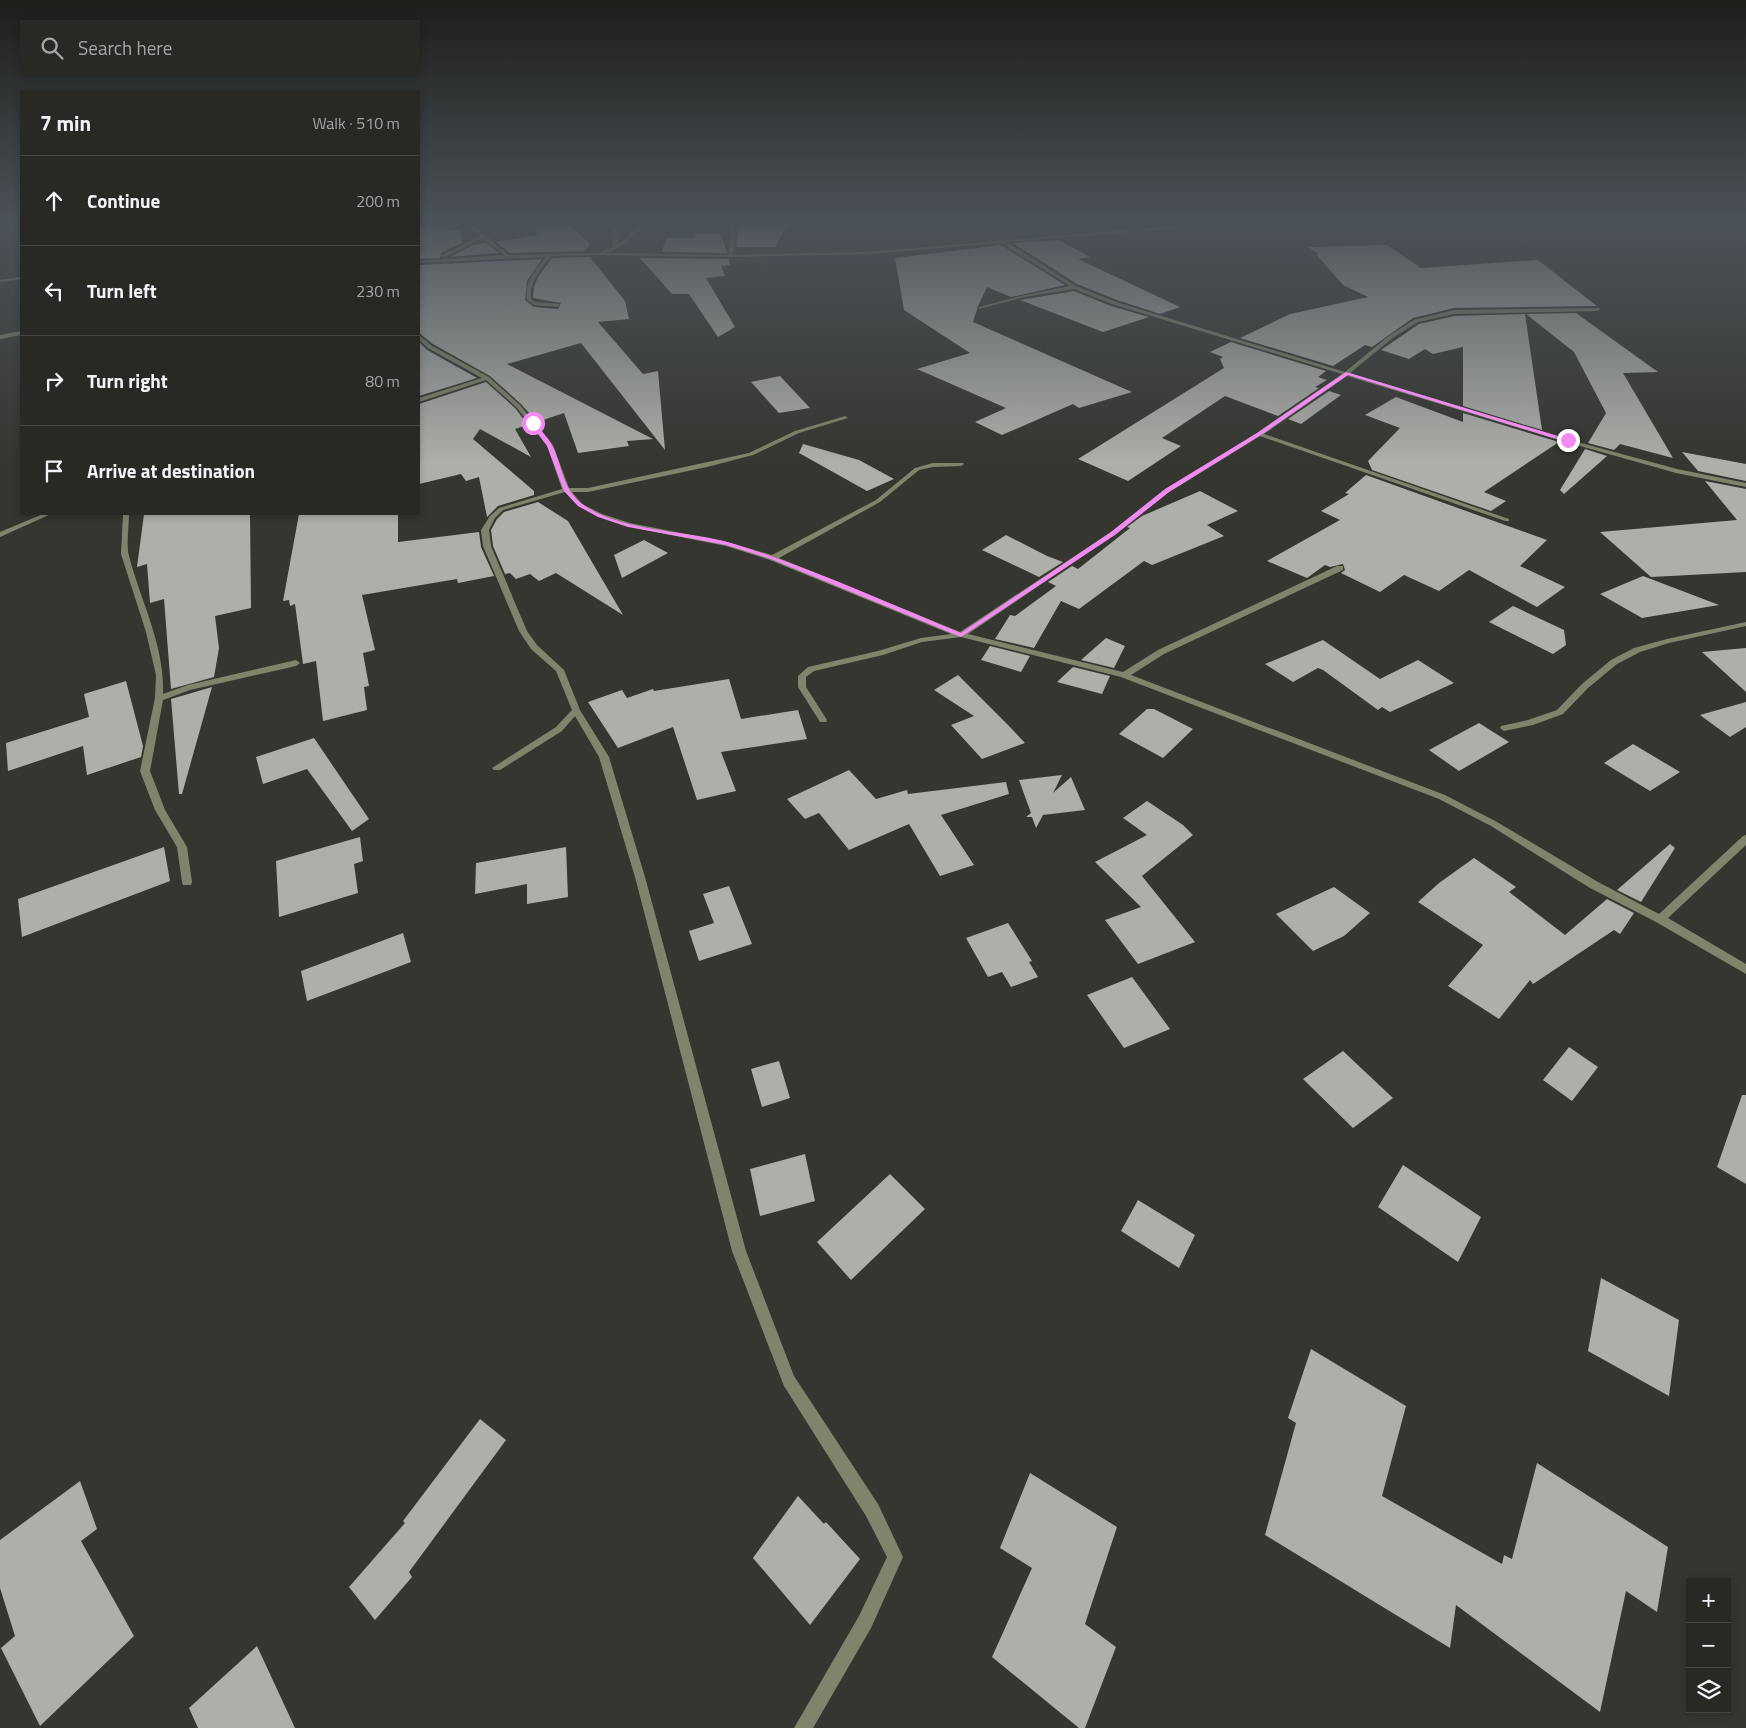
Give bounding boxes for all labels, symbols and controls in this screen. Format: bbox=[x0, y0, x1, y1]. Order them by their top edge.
search box bbox=[20, 20, 420, 75]
text: Search here bbox=[78, 33, 172, 62]
icon: search bbox=[38, 34, 66, 62]
text: 7 min bbox=[40, 107, 91, 139]
text: Walk · 510 m bbox=[312, 111, 400, 135]
text: Continue bbox=[87, 186, 160, 215]
icon: ahead bbox=[40, 187, 68, 215]
text: 200 m bbox=[356, 189, 400, 213]
text: Turn left bbox=[87, 276, 157, 305]
icon: left bbox=[40, 277, 68, 305]
text: 230 m bbox=[356, 279, 400, 303]
text: Turn right bbox=[87, 366, 168, 395]
icon: right bbox=[40, 367, 68, 395]
text: 80 m bbox=[365, 369, 400, 393]
route start bbox=[522, 412, 545, 435]
route end bbox=[1557, 429, 1580, 452]
text: Arrive at destination bbox=[87, 456, 255, 485]
icon: arrive bbox=[40, 457, 68, 485]
map controls bbox=[1686, 1578, 1731, 1713]
button: + bbox=[1686, 1578, 1731, 1623]
button: − bbox=[1686, 1623, 1731, 1668]
button: layers bbox=[1686, 1668, 1731, 1713]

